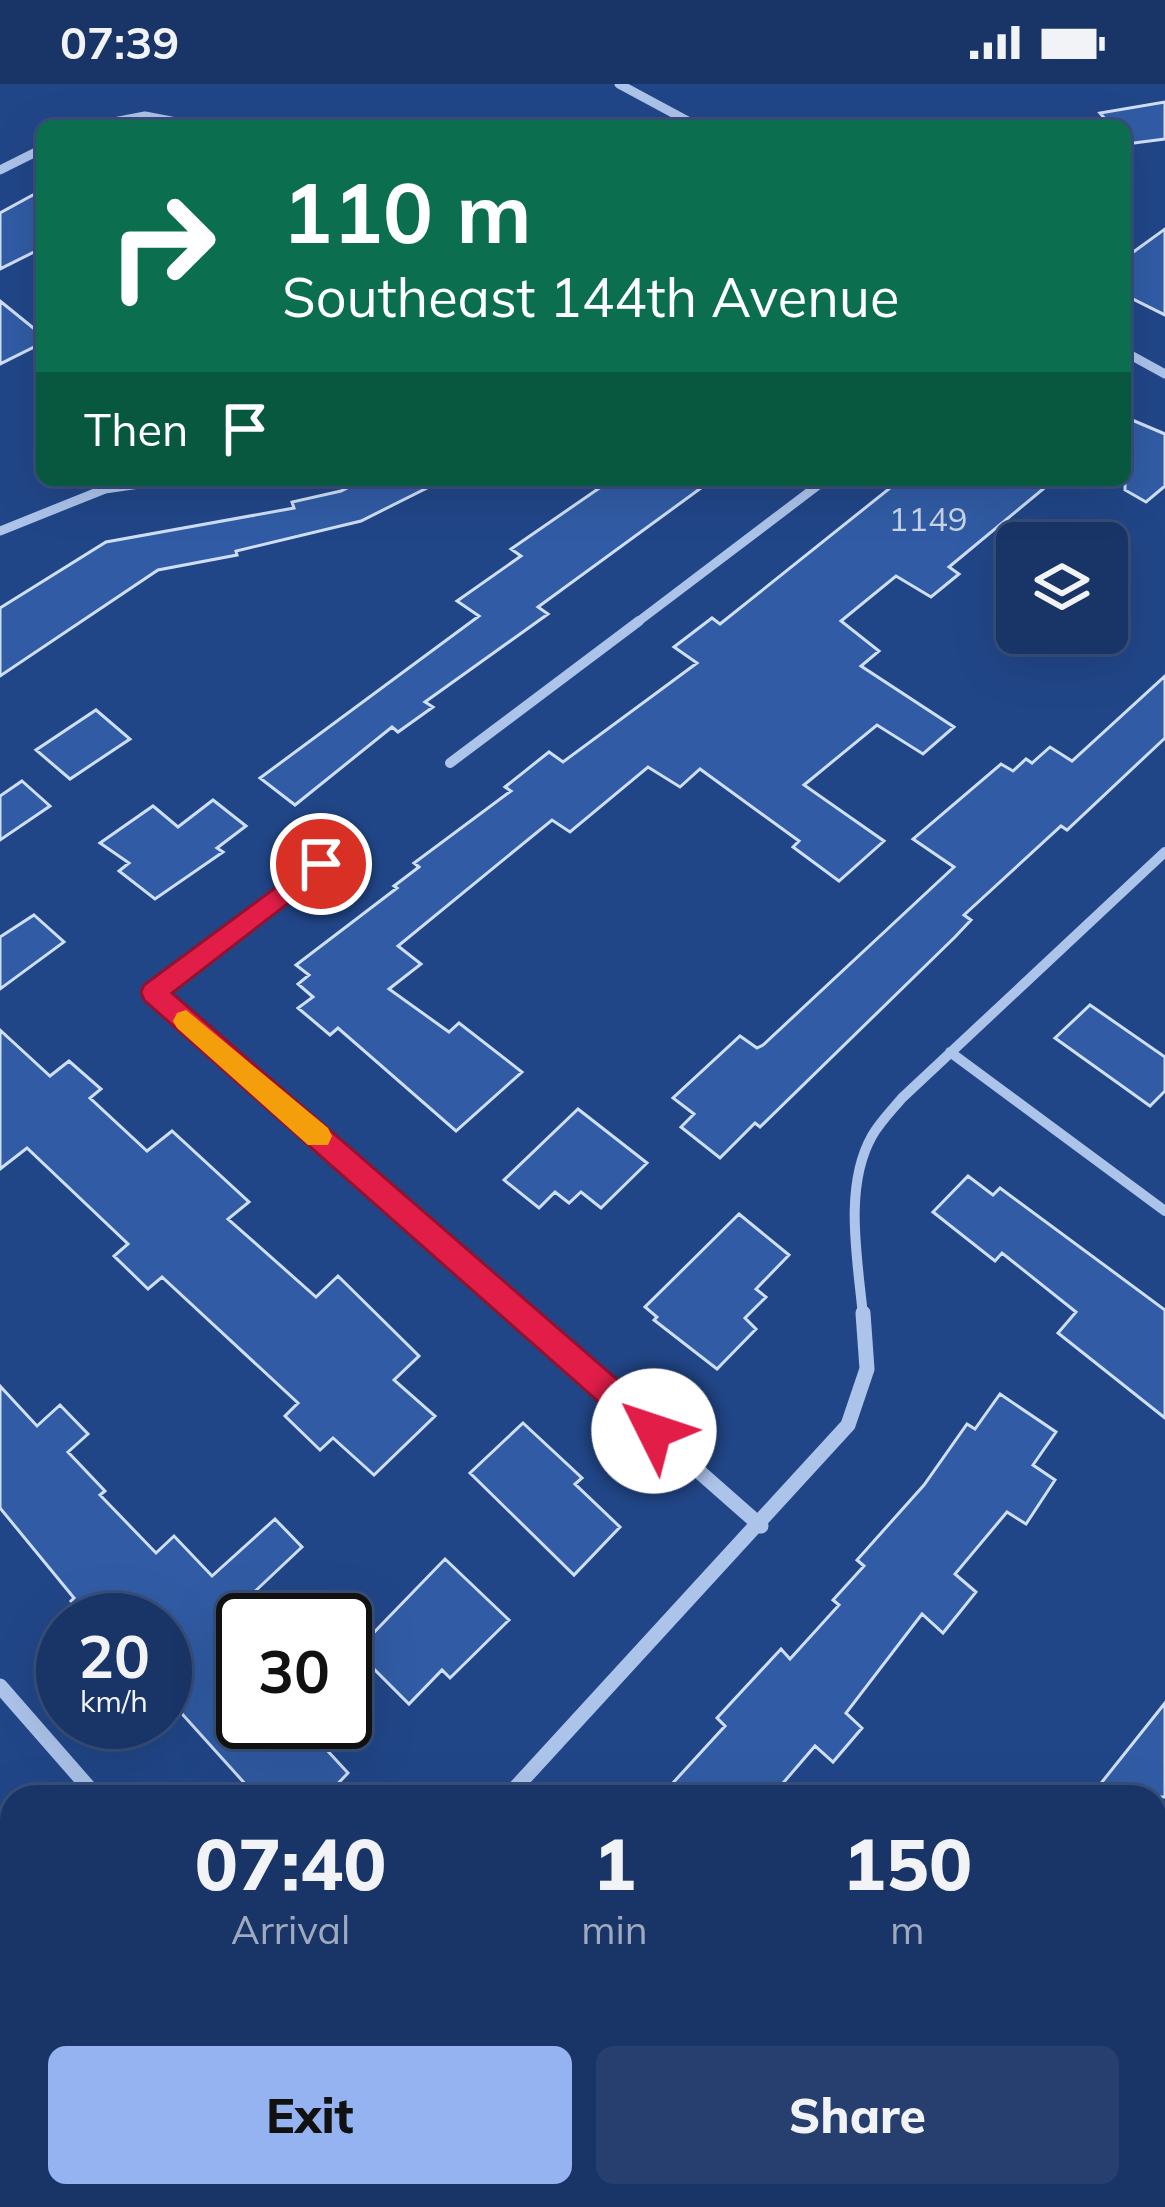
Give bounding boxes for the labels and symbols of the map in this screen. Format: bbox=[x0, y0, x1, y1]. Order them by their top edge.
house number: 1149 bbox=[888, 498, 968, 539]
pin bbox=[270, 813, 372, 915]
position arrow bbox=[591, 1368, 717, 1494]
speed limit sign: 30 bbox=[216, 1593, 372, 1749]

